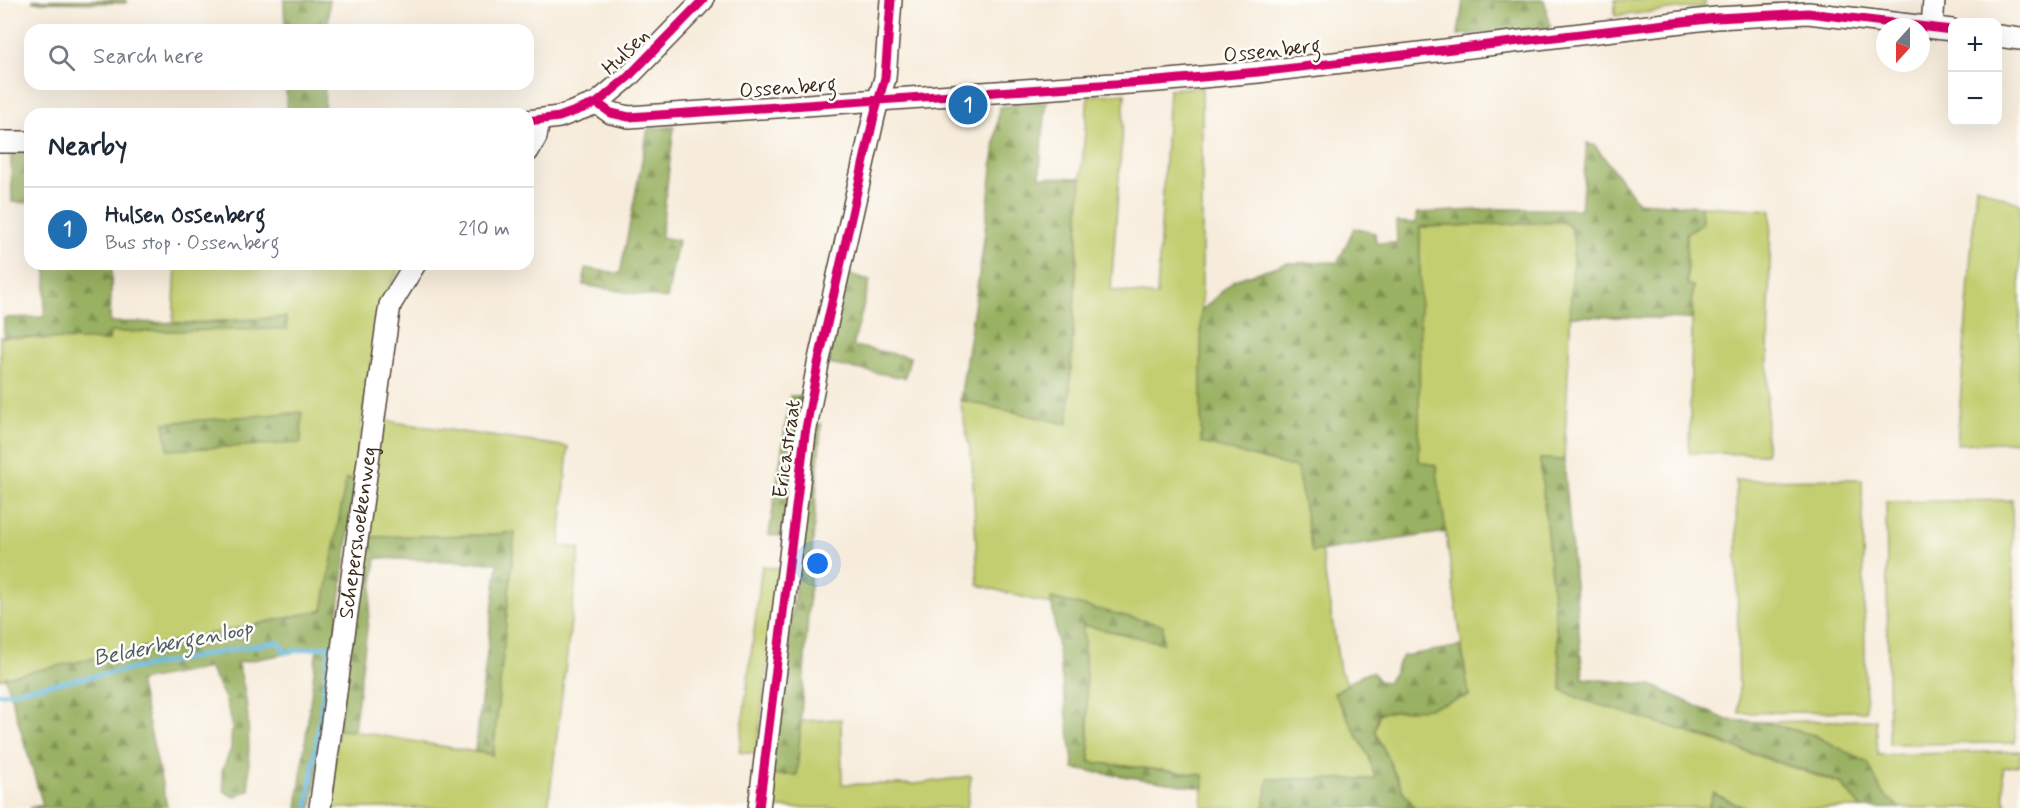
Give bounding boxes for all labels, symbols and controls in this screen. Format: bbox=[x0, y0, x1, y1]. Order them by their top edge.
north arrow bbox=[1876, 18, 1930, 72]
map controls bbox=[1948, 18, 2002, 126]
button: + bbox=[1948, 18, 2002, 72]
street label: Hulsen bbox=[596, 22, 656, 82]
search box bbox=[24, 24, 534, 90]
street label: Ossenberg bbox=[1222, 32, 1322, 72]
icon: search bbox=[45, 41, 78, 74]
text: Search here bbox=[93, 43, 204, 71]
street label: Ossenberg bbox=[738, 71, 838, 107]
button: − bbox=[1948, 72, 2002, 126]
pin: 1 bbox=[948, 82, 988, 128]
text: Nearby bbox=[48, 130, 127, 164]
text: Hulsen Ossenberg bbox=[105, 202, 265, 230]
text: 1 bbox=[63, 216, 72, 243]
text: 210 m bbox=[458, 216, 510, 243]
text: Bus stop · Ossenberg bbox=[105, 230, 280, 257]
street label: Ericastraat bbox=[766, 398, 808, 500]
street label: Schepershoekenweg bbox=[332, 445, 384, 621]
your location bbox=[803, 549, 832, 578]
water label: Belderbergenloop bbox=[91, 615, 257, 676]

